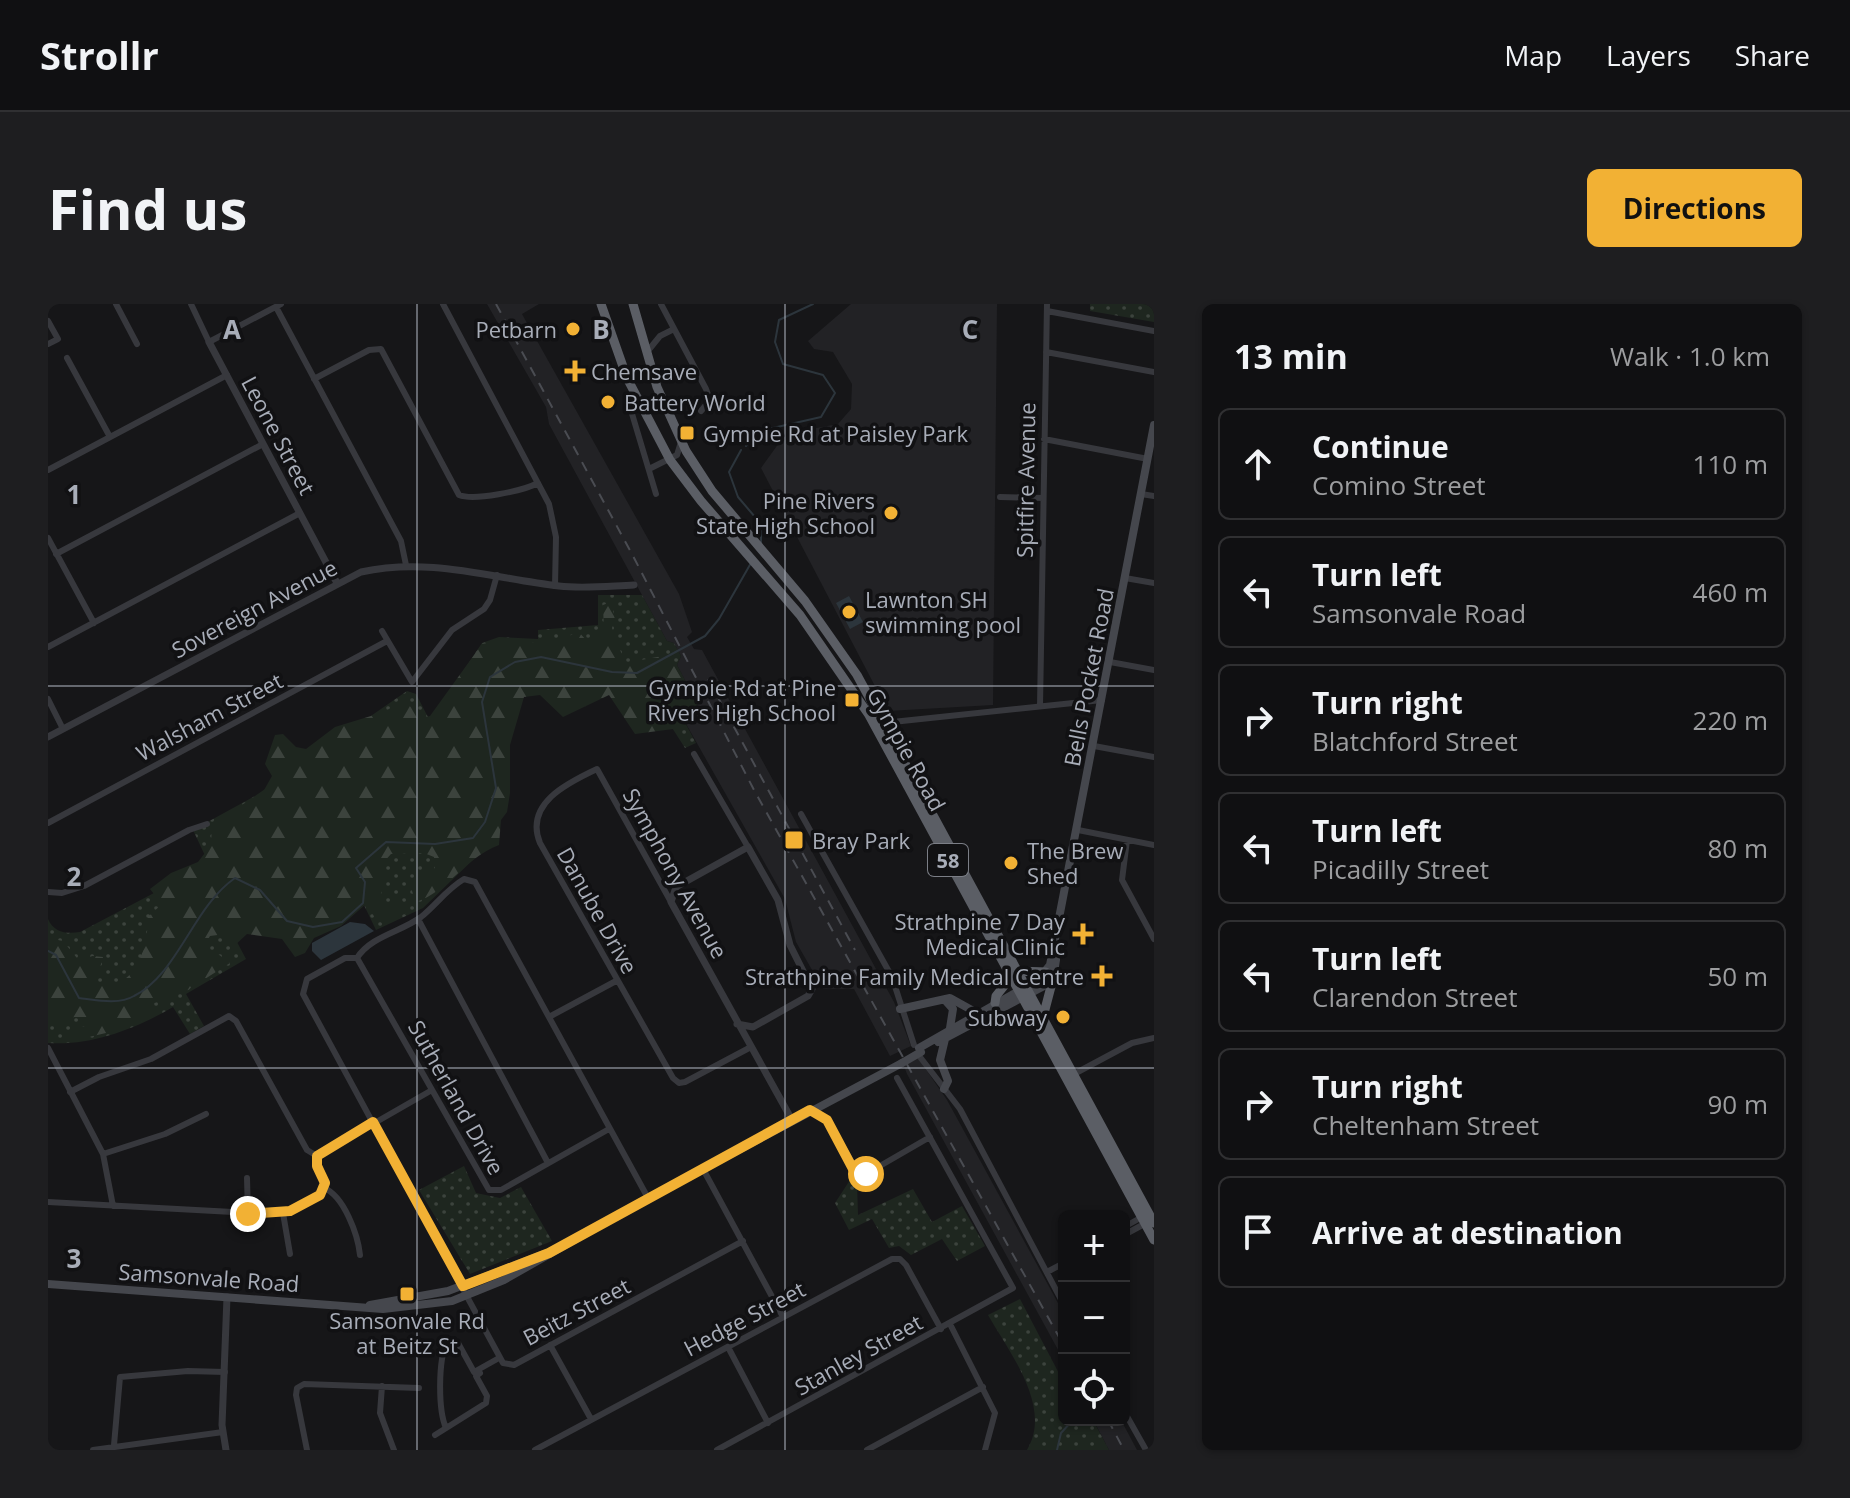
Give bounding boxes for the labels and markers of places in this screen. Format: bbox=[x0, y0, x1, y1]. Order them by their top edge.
place label: Petbarn bbox=[475, 314, 557, 344]
marker: Petbarn bbox=[564, 320, 582, 338]
place label: Chemsave bbox=[591, 356, 697, 386]
marker: Chemsave bbox=[566, 362, 584, 380]
place label: Battery World bbox=[624, 387, 766, 417]
marker: Battery World bbox=[599, 393, 617, 411]
place label: Gympie Rd at Paisley Park bbox=[703, 418, 969, 448]
marker: Gympie Rd at Paisley Park bbox=[678, 424, 696, 442]
place label: Pine Rivers State High School bbox=[696, 485, 875, 540]
marker: Pine Rivers State High School bbox=[882, 504, 900, 522]
place label: Lawnton SH swimming pool bbox=[865, 584, 1021, 639]
marker: Lawnton SH swimming pool bbox=[840, 603, 858, 621]
place label: Gympie Rd at Pine Rivers High School bbox=[647, 672, 836, 727]
marker: Gympie Rd at Pine Rivers High School bbox=[843, 691, 861, 709]
place label: Bray Park bbox=[812, 825, 911, 855]
marker: Bray Park bbox=[783, 829, 805, 851]
place label: The Brew Shed bbox=[1027, 835, 1123, 890]
marker: The Brew Shed bbox=[1002, 854, 1020, 872]
place label: Strathpine 7 Day Medical Clinic bbox=[894, 906, 1066, 961]
marker: Strathpine 7 Day Medical Clinic bbox=[1072, 923, 1094, 945]
place label: Strathpine Family Medical Centre bbox=[745, 961, 1084, 991]
marker: Strathpine Family Medical Centre bbox=[1091, 965, 1113, 987]
place label: Subway bbox=[968, 1002, 1048, 1032]
marker: Subway bbox=[1054, 1008, 1072, 1026]
marker: Samsonvale Rd at Beitz St bbox=[398, 1285, 416, 1303]
place label: Samsonvale Rd at Beitz St bbox=[329, 1305, 485, 1360]

